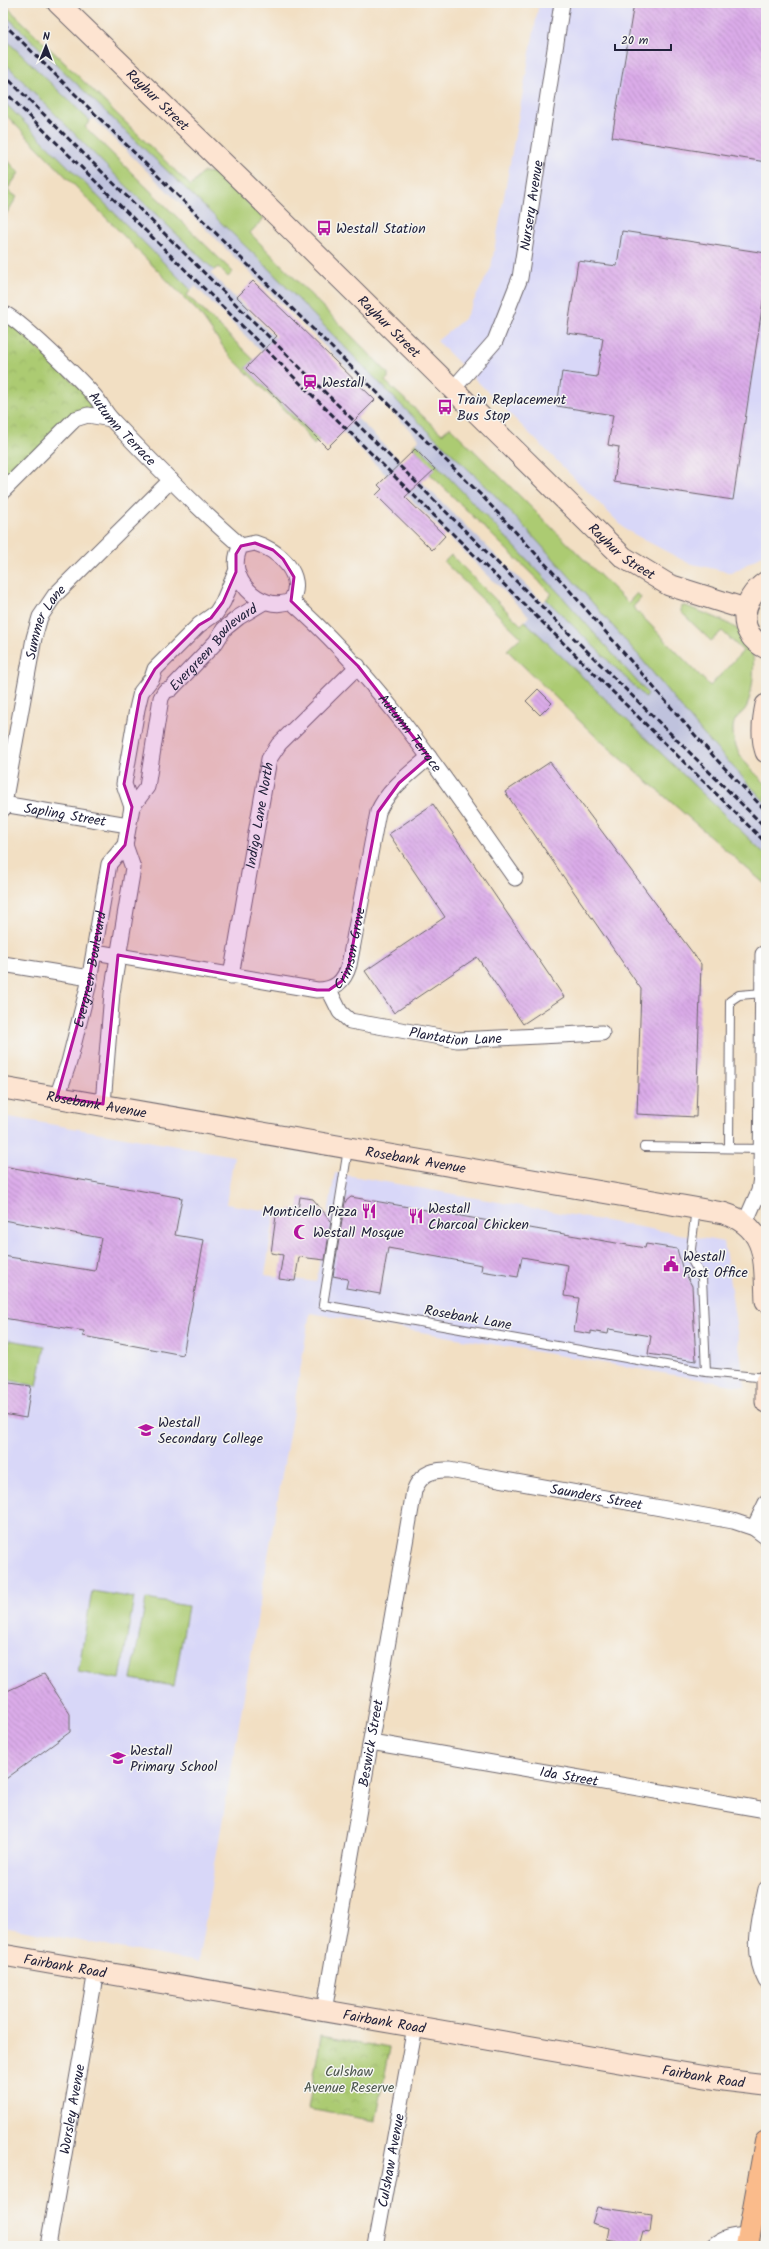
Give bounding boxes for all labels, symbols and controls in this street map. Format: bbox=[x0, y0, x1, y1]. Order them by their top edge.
north arrow bbox=[26, 26, 66, 66]
scale bar bbox=[615, 26, 671, 52]
text: N bbox=[43, 28, 50, 46]
text: 20 m bbox=[621, 31, 649, 50]
street label: Rayhur Street bbox=[120, 64, 195, 137]
street label: Nursery Avenue bbox=[514, 158, 550, 252]
place label: Westall Station bbox=[336, 218, 426, 240]
bus stop icon: Westall Station bbox=[315, 219, 333, 237]
street label: Rayhur Street bbox=[352, 291, 426, 364]
place label: Westall bbox=[322, 372, 365, 394]
station icon: Westall bbox=[301, 373, 319, 391]
street label: Autumn Terrace bbox=[83, 387, 161, 472]
place label: Train Replacement Bus Stop bbox=[457, 389, 567, 427]
bus stop icon: Train Replacement Bus Stop bbox=[436, 398, 454, 416]
street label: Rayhur Street bbox=[583, 518, 660, 586]
street label: Summer Lane bbox=[20, 579, 72, 661]
street label: Evergreen Boulevard bbox=[164, 598, 263, 697]
street label: Autumn Terrace bbox=[372, 689, 447, 778]
street label: Indigo Lane North bbox=[240, 761, 280, 871]
street label: Sapling Street bbox=[22, 798, 108, 833]
street label: Crimson Grove bbox=[329, 905, 372, 995]
street label: Evergreen Boulevard bbox=[68, 909, 113, 1030]
street label: Plantation Lane bbox=[407, 1022, 503, 1052]
street label: Rosebank Avenue bbox=[44, 1086, 149, 1125]
street label: Rosebank Avenue bbox=[364, 1141, 468, 1180]
place label: Westall Charcoal Chicken bbox=[428, 1198, 529, 1236]
place label: Monticello Pizza bbox=[262, 1201, 357, 1223]
restaurant icon: Monticello Pizza bbox=[360, 1202, 378, 1220]
restaurant icon: Westall Charcoal Chicken bbox=[407, 1207, 425, 1225]
place label: Westall Mosque bbox=[313, 1222, 404, 1244]
mosque icon: Westall Mosque bbox=[292, 1223, 310, 1241]
place label: Westall Post Office bbox=[683, 1246, 748, 1284]
public building icon: Westall Post Office bbox=[662, 1255, 680, 1273]
street label: Rosebank Lane bbox=[422, 1299, 514, 1337]
place label: Westall Secondary College bbox=[158, 1412, 264, 1450]
school or university icon: Westall Secondary College bbox=[137, 1421, 155, 1439]
street label: Saunders Street bbox=[548, 1478, 645, 1517]
street label: Beswick Street bbox=[353, 1697, 390, 1788]
place label: Westall Primary School bbox=[130, 1740, 218, 1778]
school or university icon: Westall Primary School bbox=[109, 1749, 127, 1767]
street label: Ida Street bbox=[538, 1761, 600, 1793]
street label: Fairbank Road bbox=[22, 1949, 109, 1985]
street label: Fairbank Road bbox=[341, 2004, 428, 2040]
street label: Fairbank Road bbox=[660, 2060, 747, 2095]
park label: Culshaw Avenue Reserve bbox=[304, 2061, 395, 2099]
street label: Worsley Avenue bbox=[54, 2062, 92, 2156]
street label: Culshaw Avenue bbox=[372, 2111, 411, 2209]

